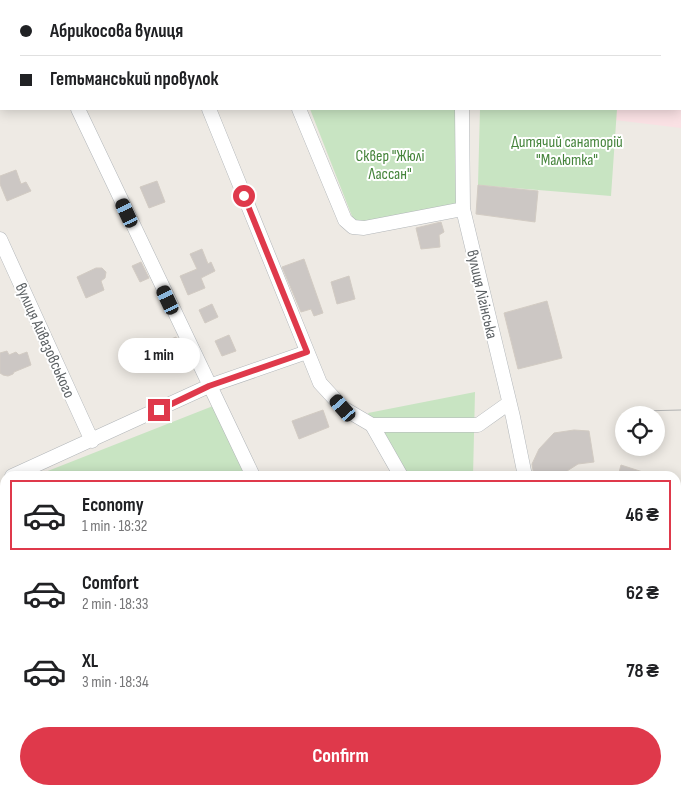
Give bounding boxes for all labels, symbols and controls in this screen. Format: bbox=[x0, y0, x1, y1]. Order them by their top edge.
text: Абрикосова вулиця bbox=[50, 20, 183, 43]
text: Гетьманський провулок bbox=[50, 68, 219, 91]
park label: Дитячий санаторій "Малютка" bbox=[511, 133, 623, 170]
park label: Сквер "Жюлі Лассан" bbox=[356, 147, 424, 184]
route start bbox=[233, 185, 255, 207]
car bbox=[113, 196, 140, 230]
street label: вулиця Лігінська bbox=[462, 248, 501, 341]
street label: вулиця Айвазовського bbox=[11, 280, 78, 401]
car bbox=[154, 283, 181, 317]
callout: 1 min bbox=[118, 338, 200, 372]
text: 1 min bbox=[144, 346, 174, 365]
car bbox=[327, 392, 358, 424]
route end bbox=[148, 399, 170, 421]
map controls bbox=[615, 406, 665, 456]
button: locate bbox=[615, 406, 665, 456]
icon: car bbox=[22, 493, 67, 538]
text: Economy bbox=[82, 494, 144, 517]
text: 46 ₴ bbox=[626, 504, 659, 527]
text: 1 min · 18:32 bbox=[82, 517, 147, 536]
icon: car bbox=[22, 571, 67, 616]
text: Comfort bbox=[82, 572, 139, 595]
text: 62 ₴ bbox=[626, 582, 659, 605]
text: 2 min · 18:33 bbox=[82, 595, 149, 614]
icon: car bbox=[22, 649, 67, 694]
text: XL bbox=[82, 650, 98, 673]
text: 78 ₴ bbox=[626, 660, 659, 683]
text: 3 min · 18:34 bbox=[82, 673, 149, 692]
button: Confirm bbox=[20, 727, 661, 785]

